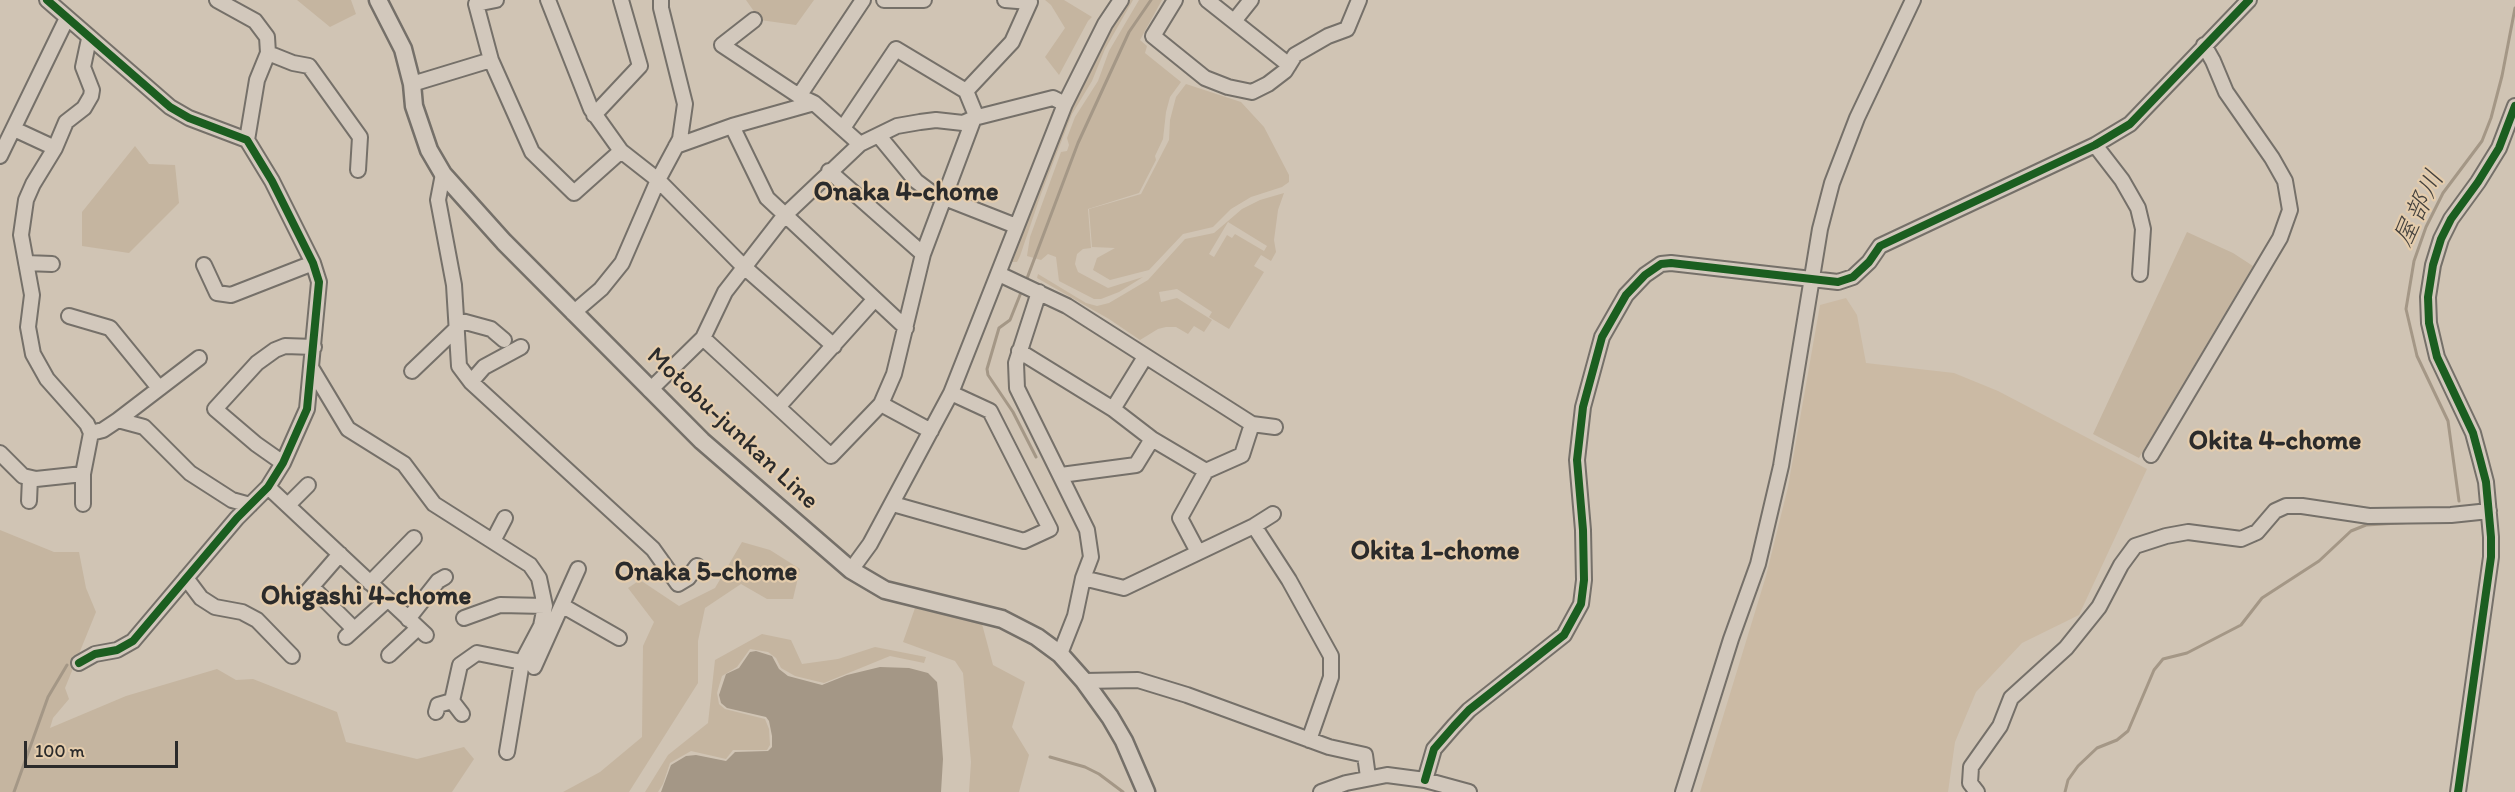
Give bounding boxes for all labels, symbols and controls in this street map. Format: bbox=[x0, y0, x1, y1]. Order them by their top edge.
water label: 屋部川 bbox=[2388, 165, 2452, 253]
district label: Onaka 4-chome bbox=[814, 177, 998, 209]
street label: Motobu-junkan Line bbox=[639, 341, 825, 517]
district label: Okita 4-chome bbox=[2189, 426, 2361, 458]
district label: Okita 1-chome bbox=[1350, 536, 1520, 568]
district label: Onaka 5-chome bbox=[615, 557, 797, 589]
district label: Ohigashi 4-chome bbox=[261, 581, 471, 613]
scale bar bbox=[27, 729, 182, 767]
text: 100 m bbox=[35, 740, 85, 762]

